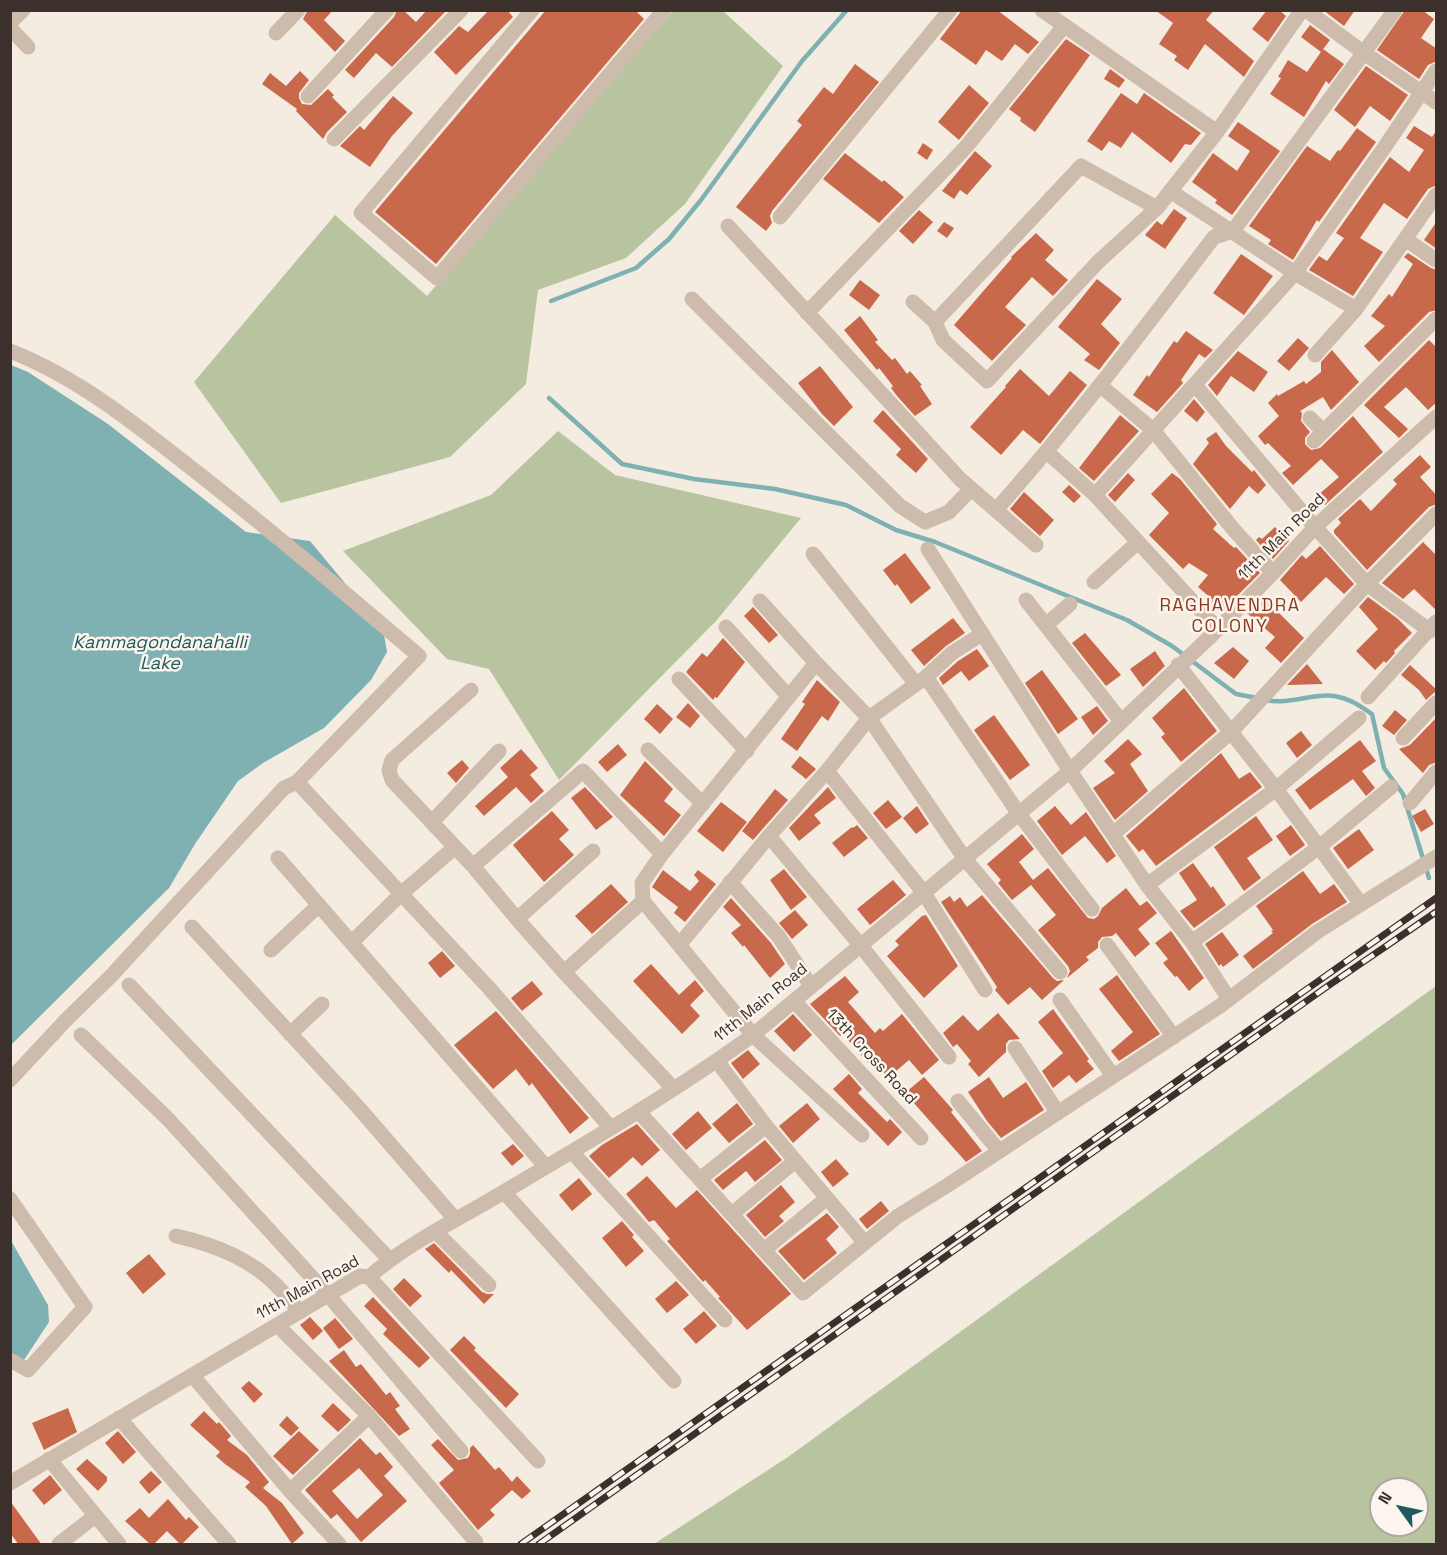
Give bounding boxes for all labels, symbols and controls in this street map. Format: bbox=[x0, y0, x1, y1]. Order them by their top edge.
street label: 11th Main Road bbox=[1235, 490, 1329, 584]
district label: RAGHAVENDRA COLONY bbox=[1160, 595, 1300, 638]
water label: Kammagondanahalli Lake bbox=[73, 632, 247, 674]
street label: 11th Main Road bbox=[710, 959, 812, 1047]
street label: 13th Cross Road bbox=[822, 1005, 920, 1109]
street label: 11th Main Road bbox=[253, 1252, 363, 1324]
north arrow bbox=[1369, 1477, 1429, 1537]
text: N bbox=[1373, 1488, 1397, 1508]

